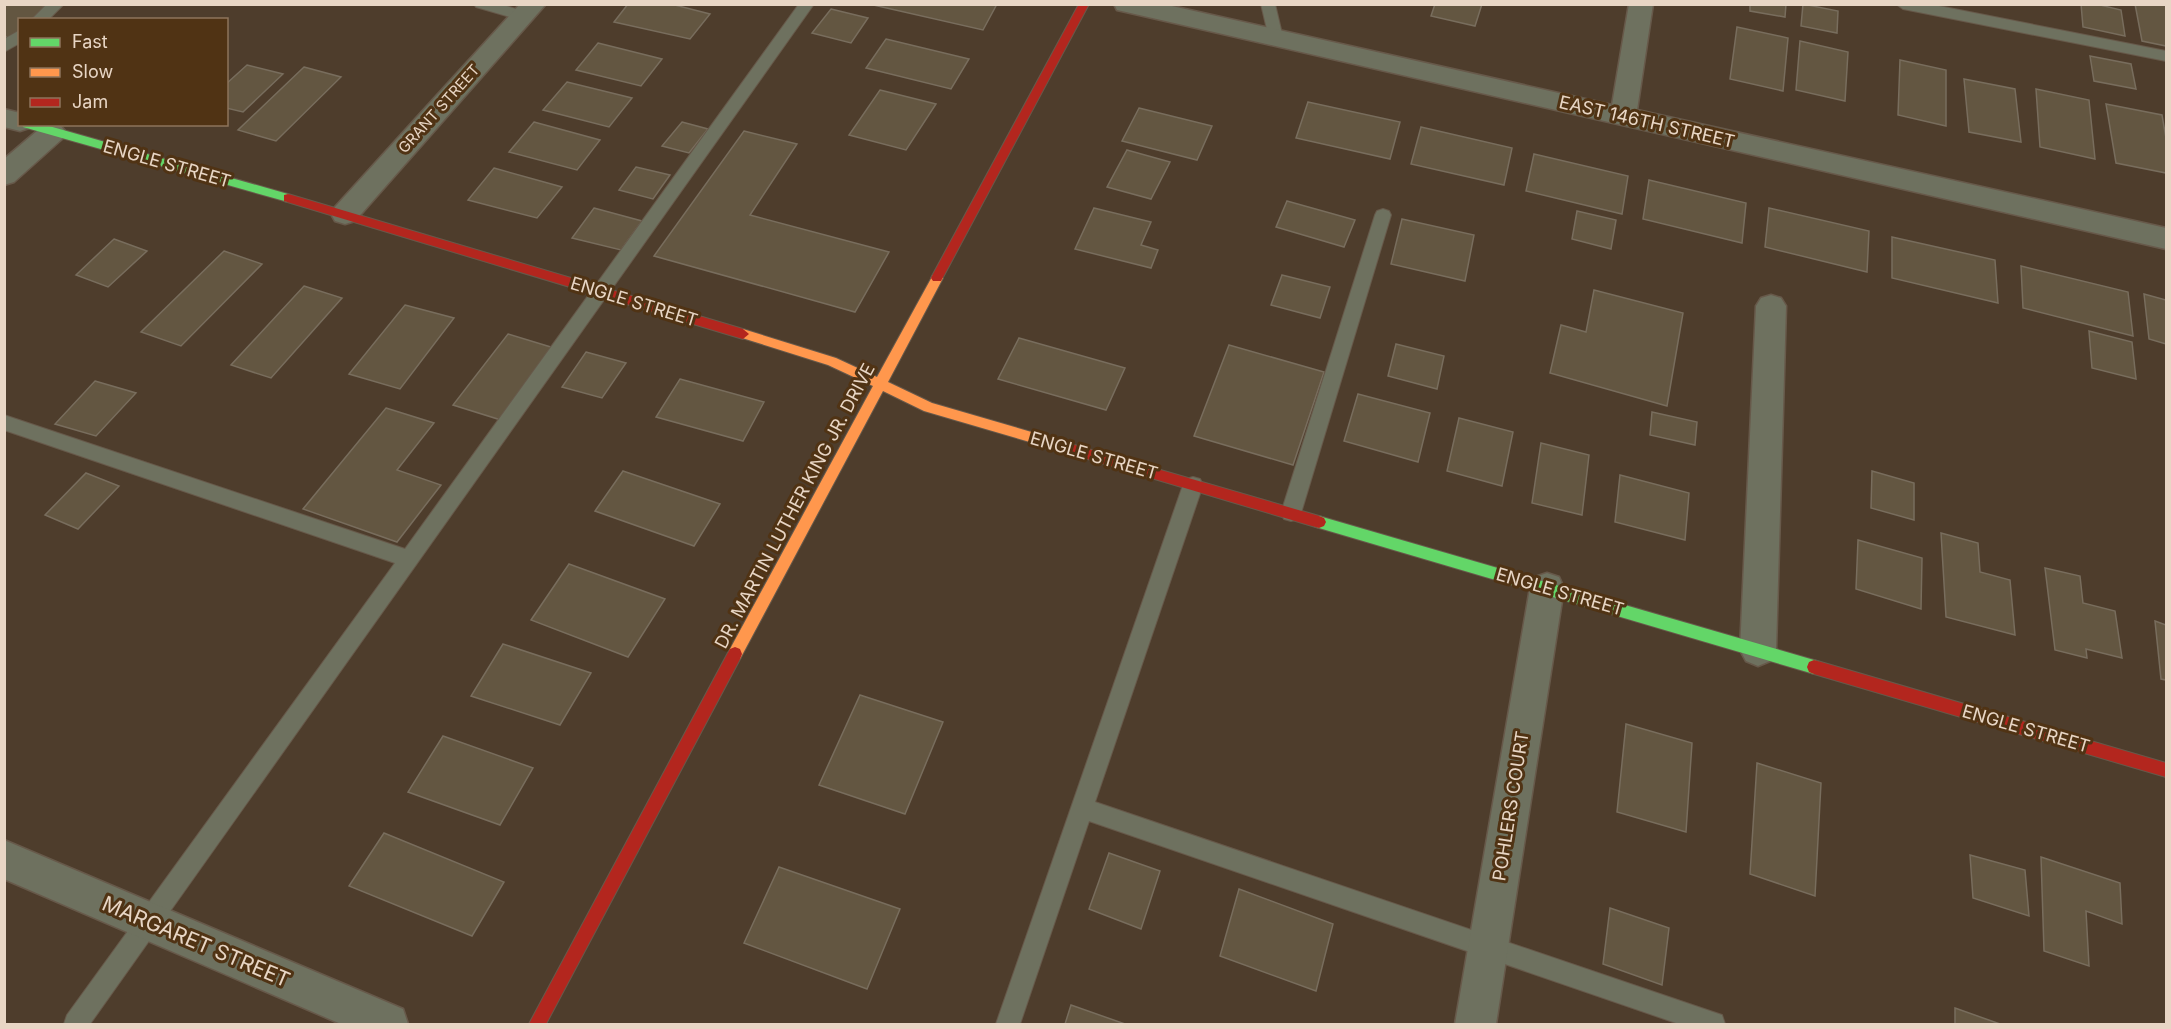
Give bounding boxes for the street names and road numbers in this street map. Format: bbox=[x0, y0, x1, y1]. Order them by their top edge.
street label: GRANT STREET bbox=[394, 60, 484, 157]
street label: EAST 146TH STREET bbox=[1557, 91, 1737, 152]
street label: ENGLE STREET bbox=[101, 135, 233, 192]
street label: ENGLE STREET bbox=[568, 272, 700, 331]
street label: DR. MARTIN LUTHER KING JR. DRIVE bbox=[710, 360, 879, 652]
street label: ENGLE STREET bbox=[1028, 427, 1160, 484]
street label: ENGLE STREET bbox=[1494, 563, 1626, 620]
street label: ENGLE STREET bbox=[1960, 700, 2092, 757]
street label: POHLERS COURT bbox=[1488, 730, 1533, 882]
street label: MARGARET STREET bbox=[99, 891, 294, 992]

